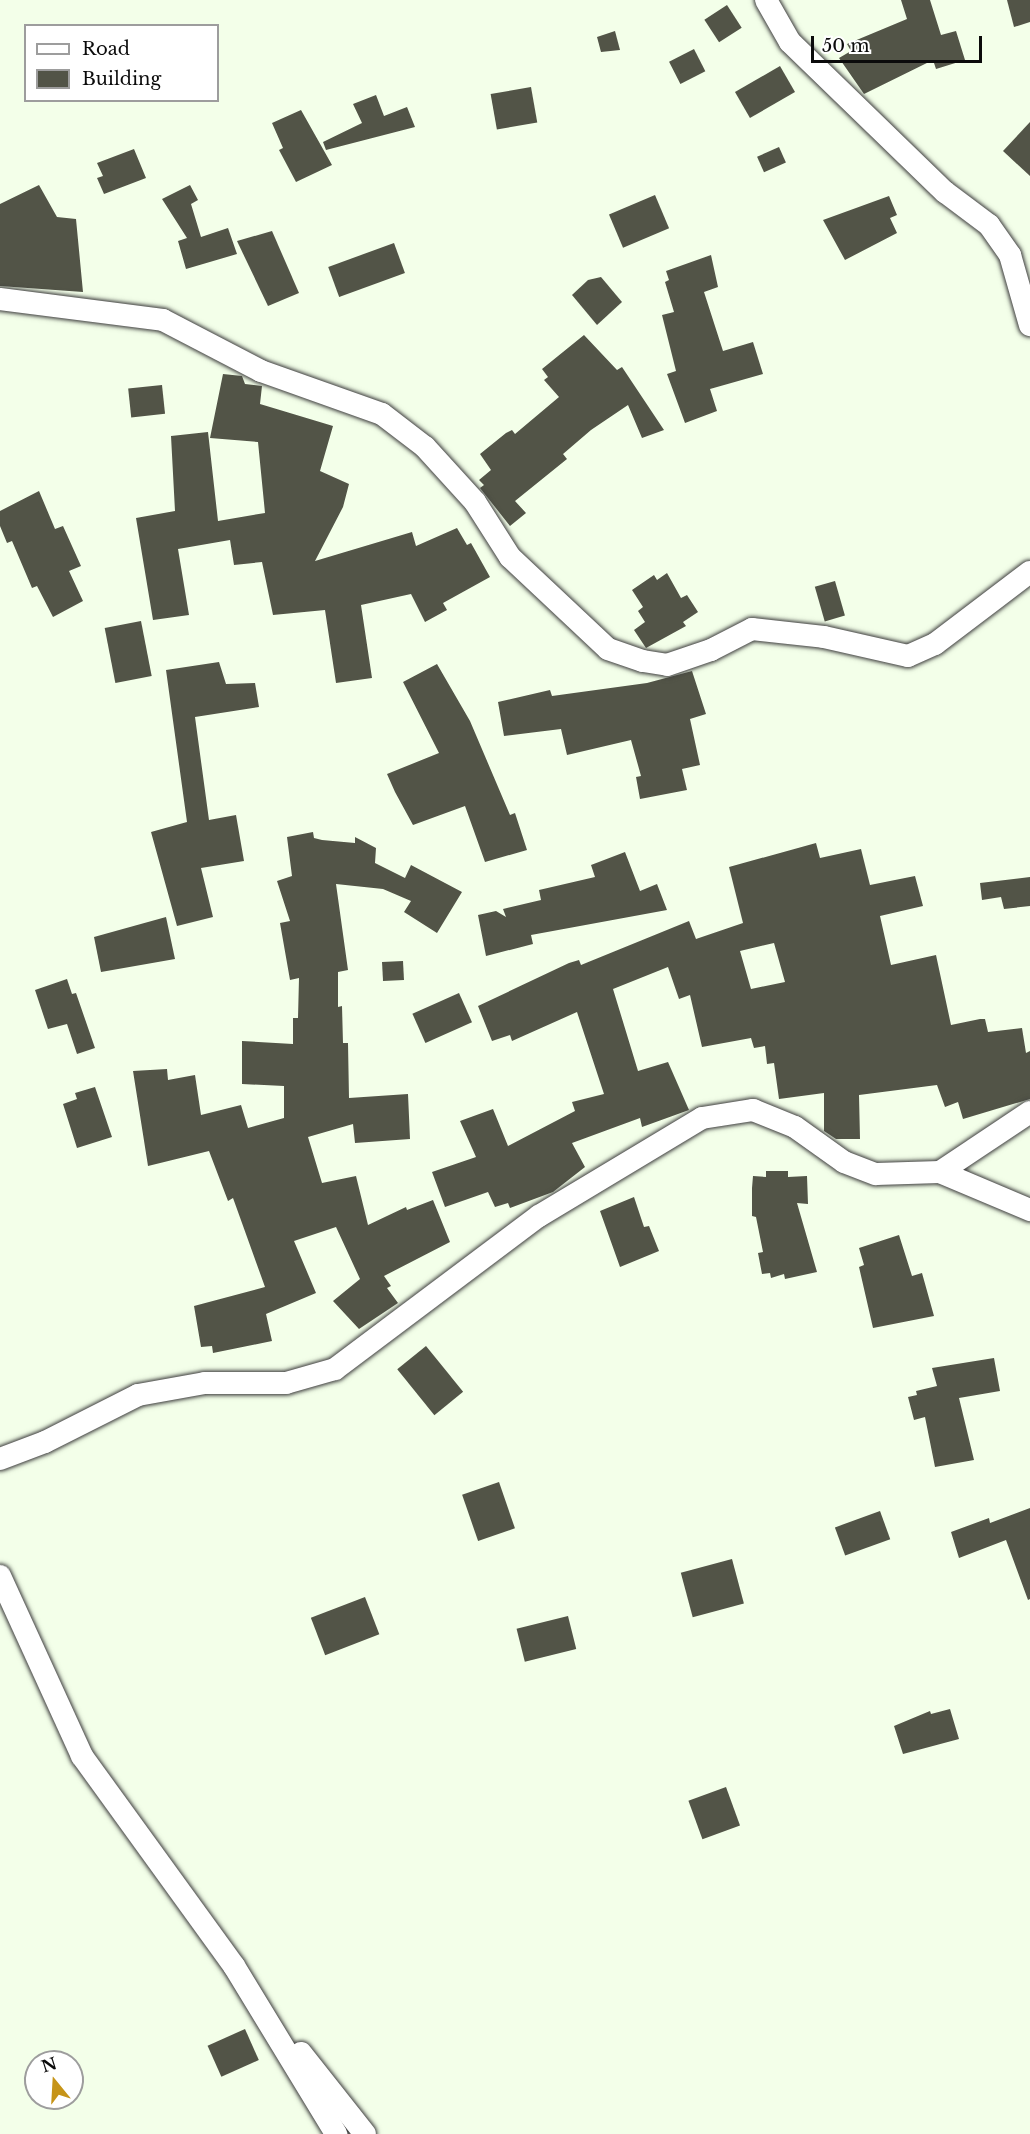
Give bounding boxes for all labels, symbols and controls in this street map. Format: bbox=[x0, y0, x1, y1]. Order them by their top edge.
legend bbox=[24, 24, 219, 102]
scale bar bbox=[814, 24, 985, 62]
text: 50 m bbox=[822, 35, 870, 57]
text: Road bbox=[82, 38, 130, 60]
text: Building bbox=[82, 68, 161, 90]
north arrow bbox=[24, 2050, 84, 2110]
text: N bbox=[39, 2053, 59, 2077]

